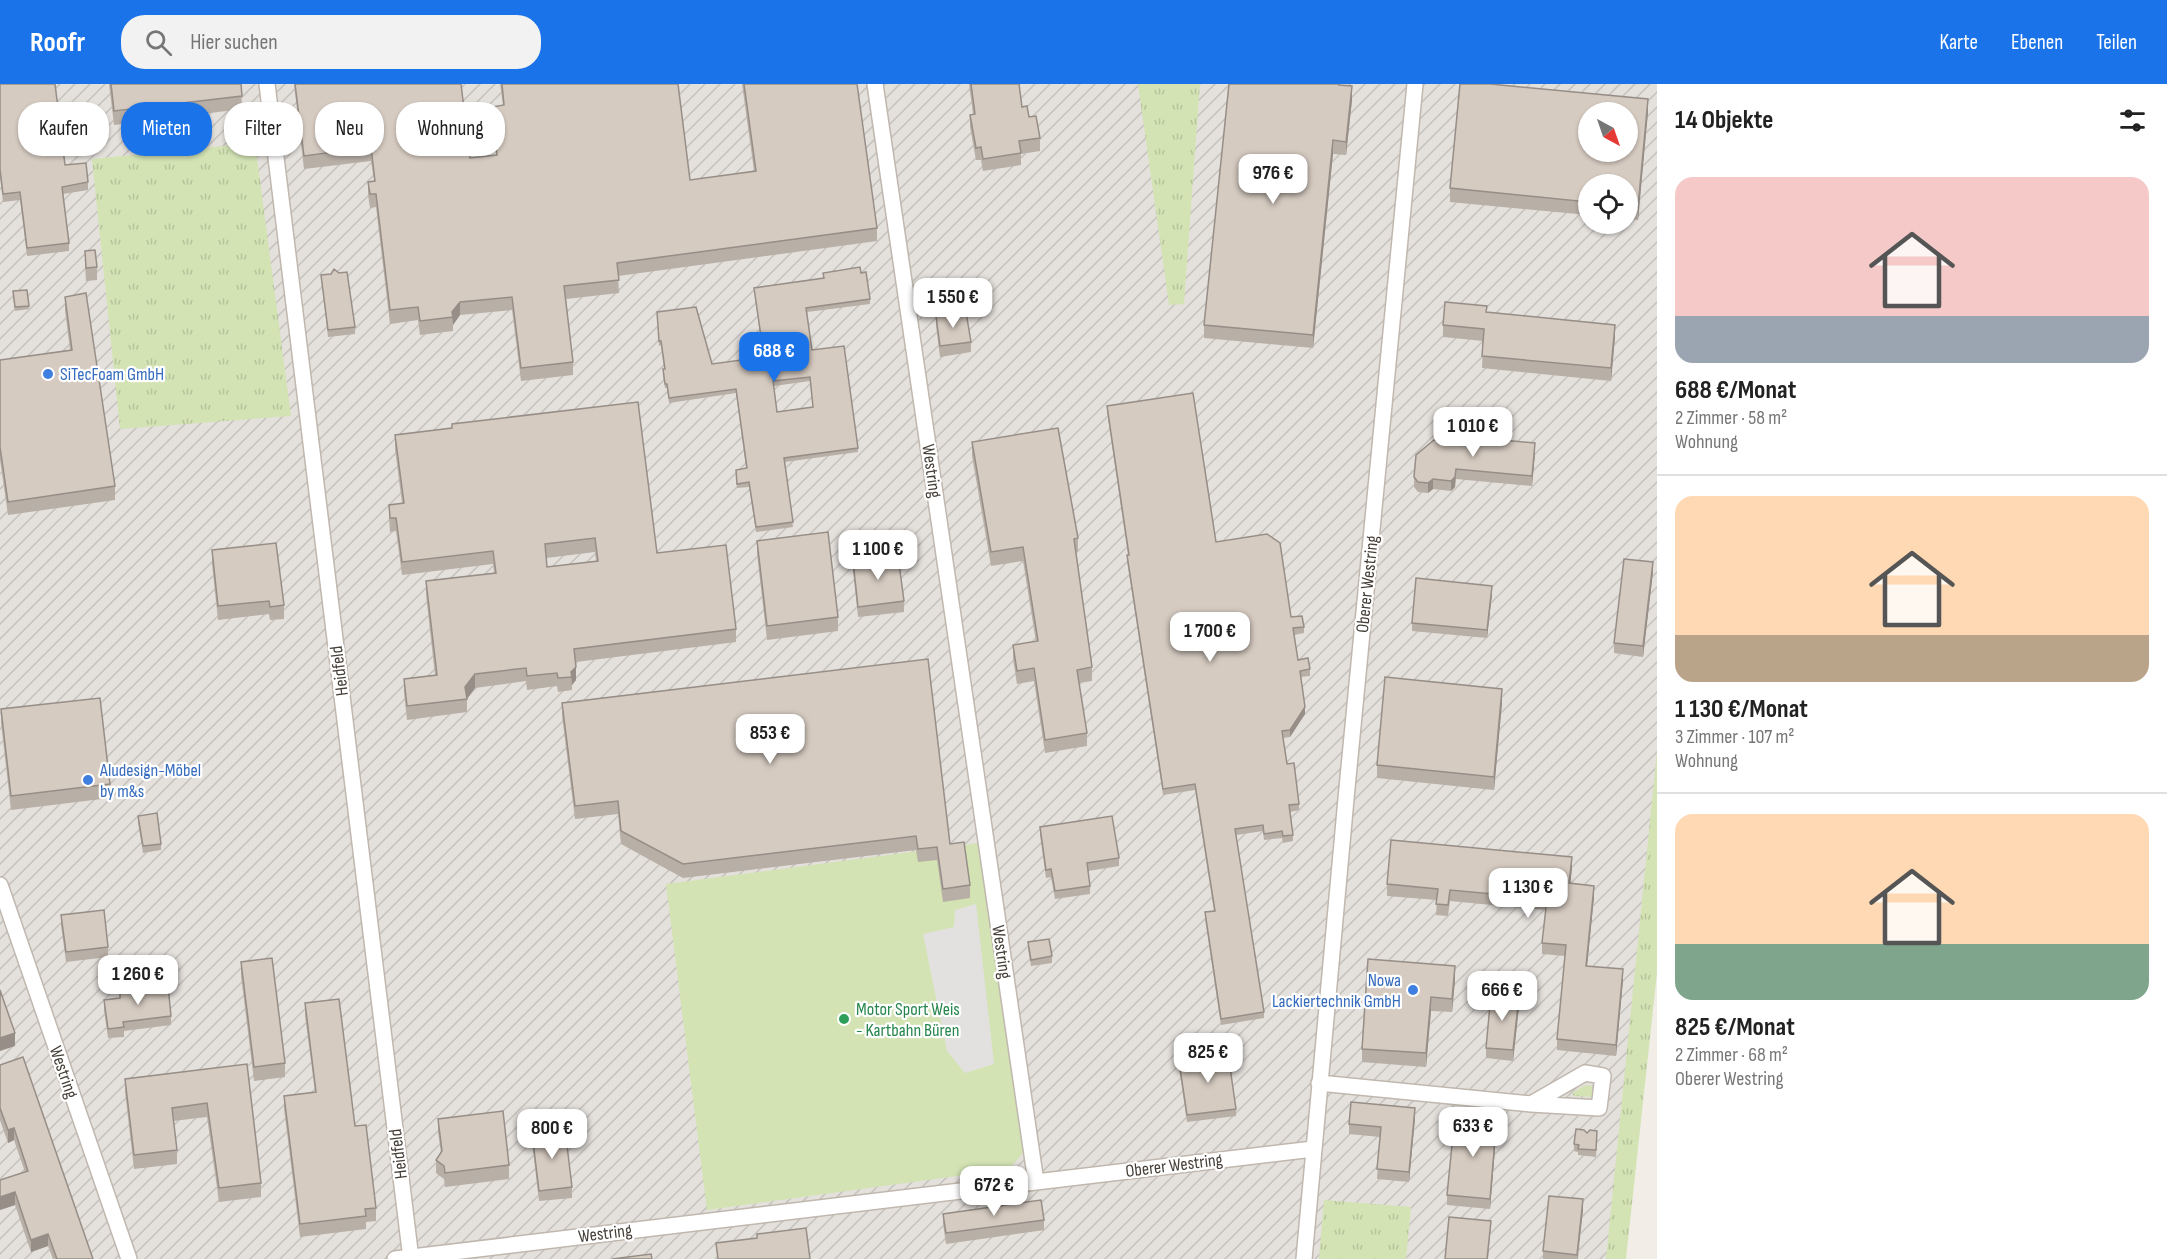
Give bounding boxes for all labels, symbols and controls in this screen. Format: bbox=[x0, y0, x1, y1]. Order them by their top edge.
search box bbox=[121, 15, 541, 69]
text: Roofr bbox=[30, 26, 85, 59]
icon: search bbox=[142, 26, 175, 59]
text: Hier suchen bbox=[190, 29, 278, 56]
text: Karte bbox=[1940, 30, 1978, 55]
text: Ebenen bbox=[2011, 30, 2063, 55]
text: Teilen bbox=[2096, 30, 2137, 55]
chip: Kaufen bbox=[18, 102, 109, 156]
chip: Mieten bbox=[121, 102, 212, 156]
chip: Filter bbox=[224, 102, 303, 156]
chip: Neu bbox=[315, 102, 384, 156]
chip: Wohnung bbox=[396, 102, 505, 156]
north arrow bbox=[1578, 102, 1638, 162]
map controls bbox=[1578, 102, 1638, 234]
icon: filters bbox=[2116, 104, 2149, 137]
text: 14 Objekte bbox=[1675, 105, 1773, 136]
pin: 976 € bbox=[1231, 154, 1315, 205]
text: 976 € bbox=[1253, 161, 1293, 185]
button: locate bbox=[1578, 174, 1638, 234]
icon: home bbox=[1858, 216, 1966, 324]
pin: 1 550 € bbox=[898, 278, 1008, 329]
text: 1 550 € bbox=[927, 285, 979, 309]
pin: 688 € bbox=[732, 332, 816, 383]
text: 688 € bbox=[753, 339, 795, 363]
place label: SiTecFoam GmbH bbox=[60, 364, 164, 385]
marker: SiTecFoam GmbH bbox=[41, 367, 55, 381]
text: 688 €/Monat bbox=[1675, 375, 1796, 406]
text: 2 Zimmer · 58 m² bbox=[1675, 406, 1787, 430]
pin: 1 010 € bbox=[1418, 407, 1528, 458]
text: 1 010 € bbox=[1447, 414, 1499, 438]
text: Wohnung bbox=[1675, 430, 1738, 454]
street label: Westring bbox=[917, 443, 946, 499]
pin: 1 100 € bbox=[823, 530, 933, 581]
street label: Oberer Westring bbox=[1352, 534, 1383, 634]
icon: home bbox=[1858, 535, 1966, 643]
text: 1 100 € bbox=[852, 537, 904, 561]
pin: 1 700 € bbox=[1155, 612, 1265, 663]
text: 1 700 € bbox=[1184, 619, 1236, 643]
street label: Heidfeld bbox=[326, 645, 353, 697]
text: 1 130 €/Monat bbox=[1675, 694, 1808, 725]
pin: 853 € bbox=[728, 714, 812, 765]
text: 853 € bbox=[750, 721, 790, 745]
text: 3 Zimmer · 107 m² bbox=[1675, 725, 1795, 749]
text: Wohnung bbox=[1675, 749, 1738, 773]
place label: Aludesign-Möbel by m&s bbox=[99, 760, 201, 802]
marker: Aludesign-Möbel by m&s bbox=[81, 773, 95, 787]
icon: home bbox=[1858, 853, 1966, 961]
pin: 1 130 € bbox=[1473, 868, 1583, 919]
text: 1 130 € bbox=[1503, 875, 1553, 899]
street label: Westring bbox=[987, 924, 1016, 980]
pin: 1 260 € bbox=[83, 955, 193, 1006]
text: 1 260 € bbox=[112, 962, 164, 986]
place label: Nowa Lackiertechnik GmbH bbox=[1272, 970, 1401, 1012]
pin: 666 € bbox=[1460, 971, 1544, 1022]
text: 666 € bbox=[1481, 978, 1523, 1002]
marker: Nowa Lackiertechnik GmbH bbox=[1406, 983, 1420, 997]
place label: Motor Sport Weis - Kartbahn Büren bbox=[856, 999, 960, 1041]
marker: Motor Sport Weis - Kartbahn Büren bbox=[837, 1012, 851, 1026]
text: 825 €/Monat bbox=[1675, 1012, 1795, 1043]
pin: 825 € bbox=[1166, 1033, 1250, 1084]
text: 825 € bbox=[1188, 1040, 1228, 1064]
street label: Westring bbox=[45, 1043, 82, 1101]
text: 2 Zimmer · 68 m² bbox=[1675, 1043, 1788, 1067]
text: Oberer Westring bbox=[1675, 1067, 1784, 1091]
pin: 633 € bbox=[1431, 1107, 1515, 1158]
pin: 800 € bbox=[510, 1109, 594, 1160]
text: 633 € bbox=[1453, 1114, 1493, 1138]
text: 800 € bbox=[531, 1116, 573, 1140]
street label: Heidfeld bbox=[385, 1128, 412, 1180]
street label: Oberer Westring bbox=[1124, 1149, 1224, 1182]
pin: 672 € bbox=[952, 1166, 1036, 1217]
text: 672 € bbox=[974, 1173, 1014, 1197]
street label: Westring bbox=[577, 1220, 633, 1247]

